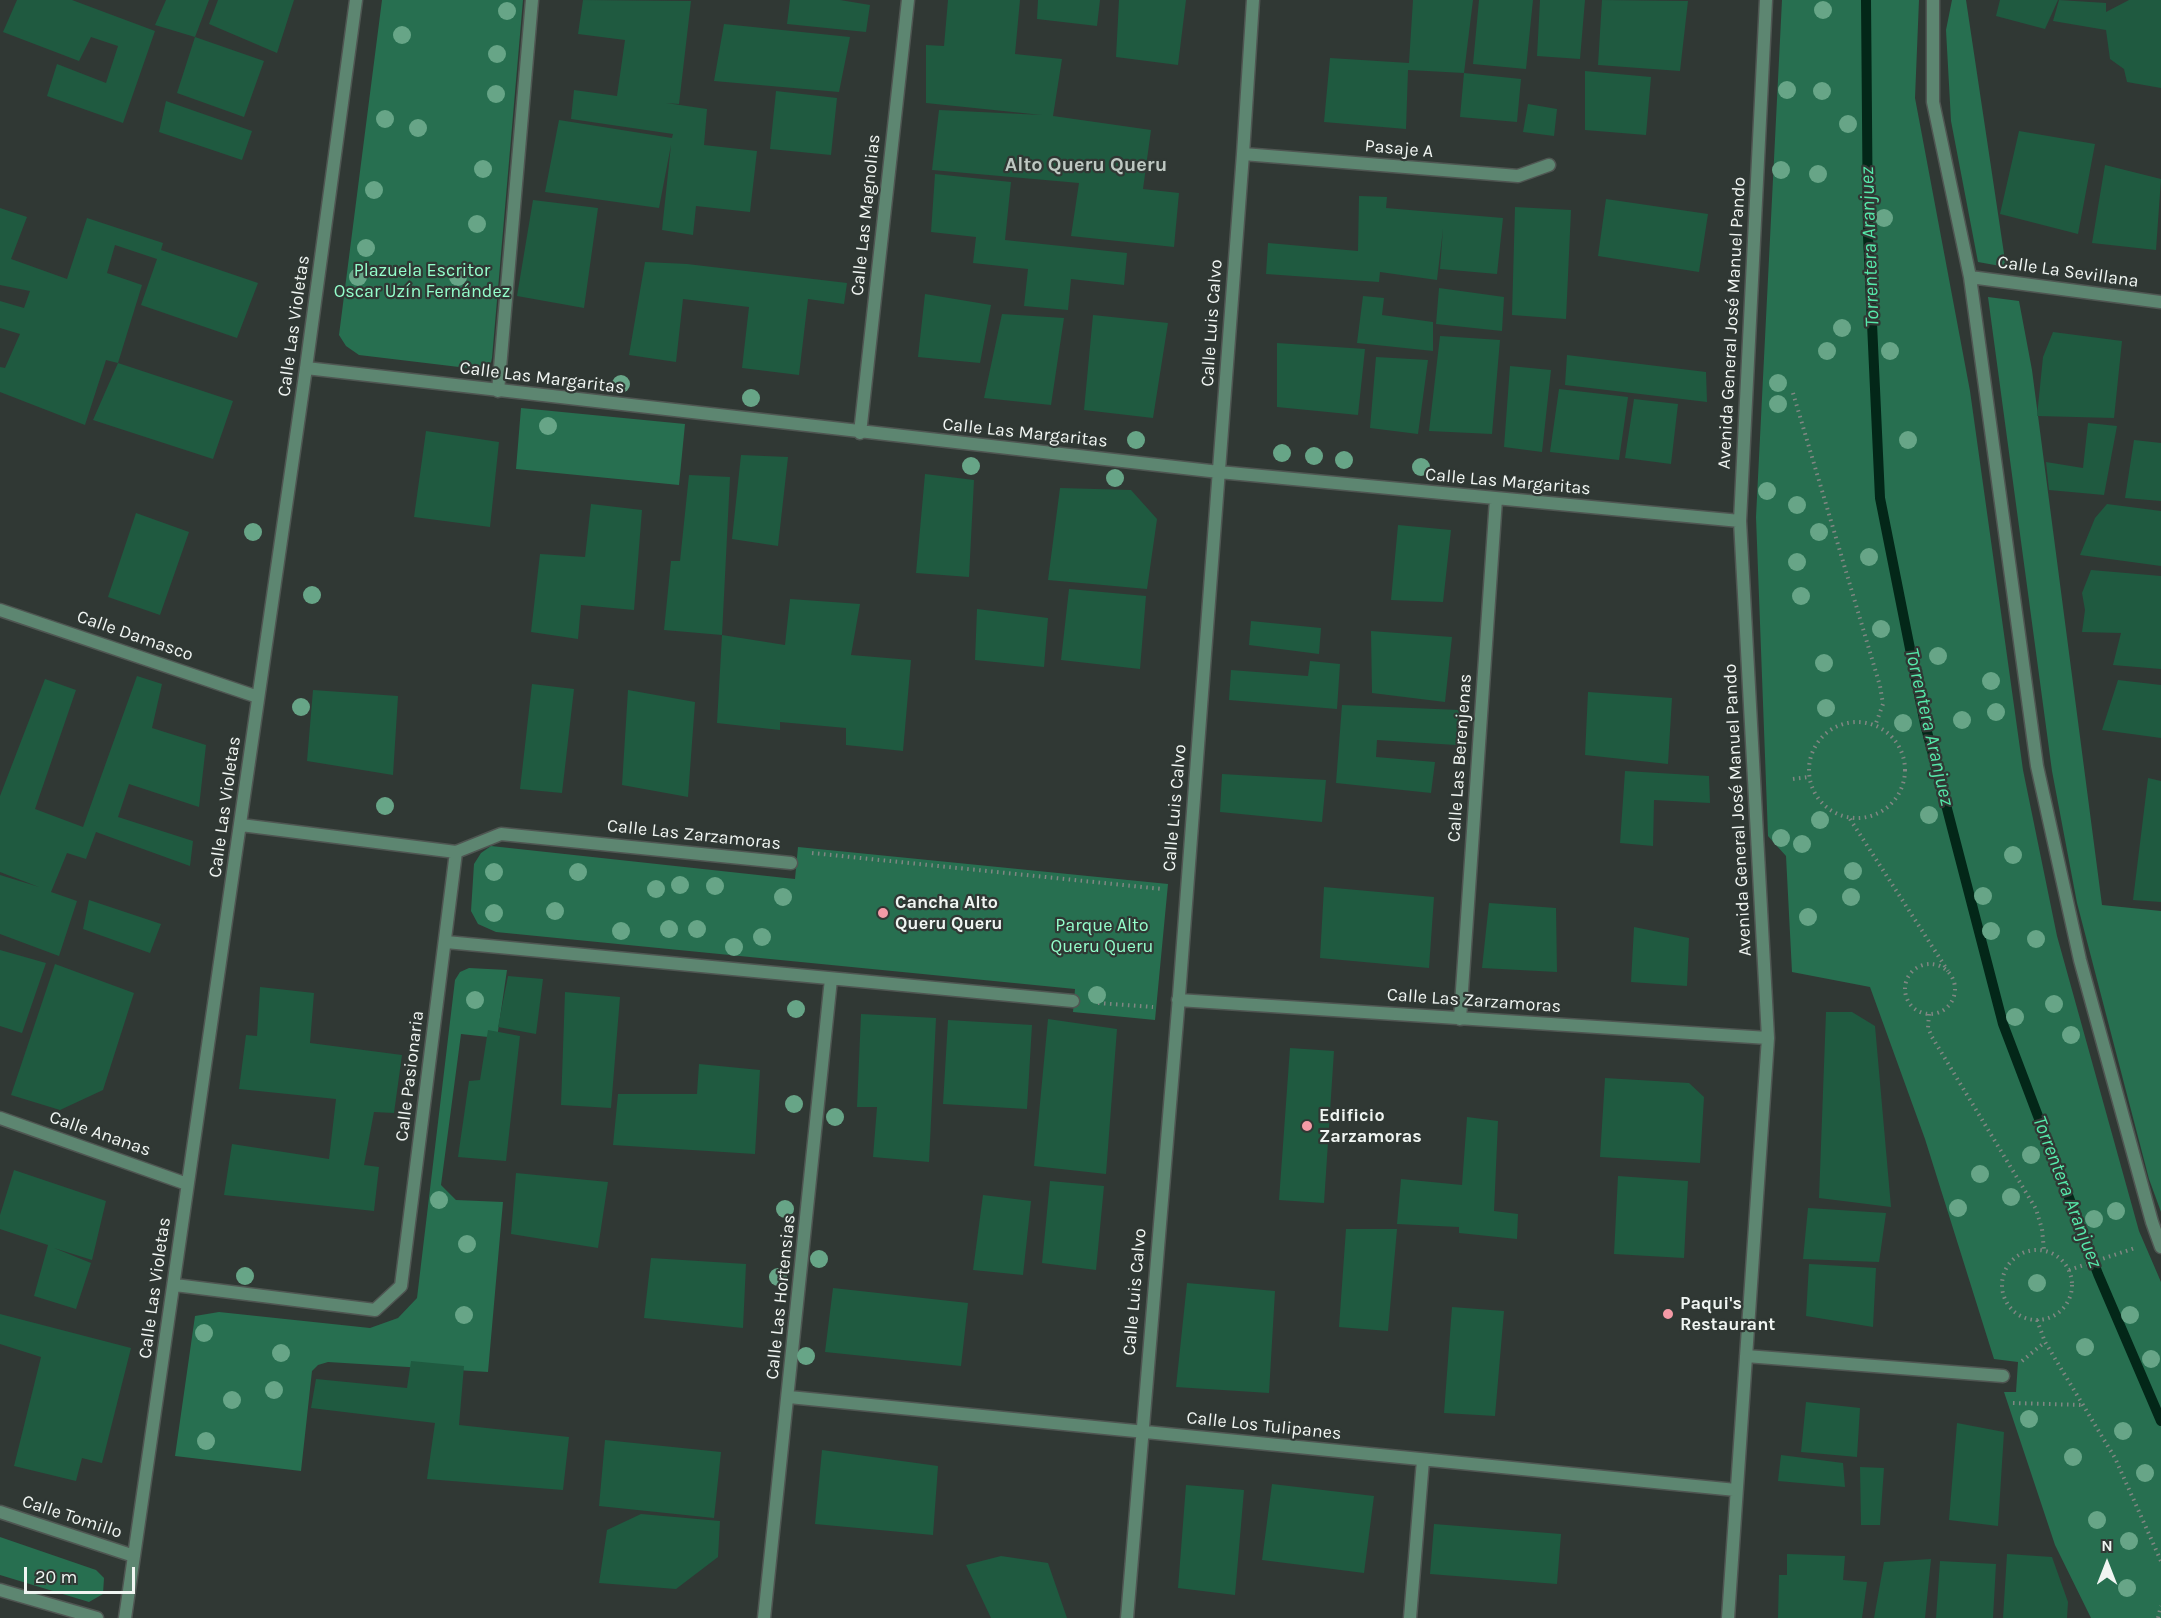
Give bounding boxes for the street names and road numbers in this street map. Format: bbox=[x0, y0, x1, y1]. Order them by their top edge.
street label: Calle Las Magnolias bbox=[847, 133, 885, 297]
street label: Pasaje A bbox=[1364, 135, 1434, 163]
street label: Avenida General José Manuel Pando bbox=[1714, 176, 1750, 470]
street label: Calle La Sevillana bbox=[1996, 251, 2140, 293]
street label: Calle Las Violetas bbox=[273, 254, 315, 398]
street label: Calle Luis Calvo bbox=[1197, 258, 1227, 388]
street label: Calle Las Margaritas bbox=[458, 357, 626, 399]
street label: Calle Las Margaritas bbox=[941, 414, 1109, 452]
street label: Calle Las Margaritas bbox=[1424, 464, 1592, 500]
street label: Calle Damasco bbox=[74, 606, 196, 666]
street label: Avenida General José Manuel Pando bbox=[1720, 663, 1756, 957]
street label: Calle Las Berenjenas bbox=[1443, 673, 1477, 843]
street label: Calle Las Violetas bbox=[204, 735, 246, 879]
street label: Calle Luis Calvo bbox=[1159, 743, 1191, 873]
street label: Calle Las Zarzamoras bbox=[606, 815, 782, 855]
street label: Calle Las Zarzamoras bbox=[1386, 984, 1562, 1018]
street label: Calle Pasionaria bbox=[391, 1009, 429, 1143]
street label: Calle Ananas bbox=[46, 1107, 154, 1161]
street label: Calle Las Hortensias bbox=[762, 1213, 800, 1381]
street label: Calle Las Violetas bbox=[134, 1216, 176, 1360]
street label: Calle Luis Calvo bbox=[1119, 1227, 1151, 1357]
street label: Calle Los Tulipanes bbox=[1186, 1407, 1342, 1445]
street label: Calle Tomillo bbox=[19, 1491, 125, 1543]

